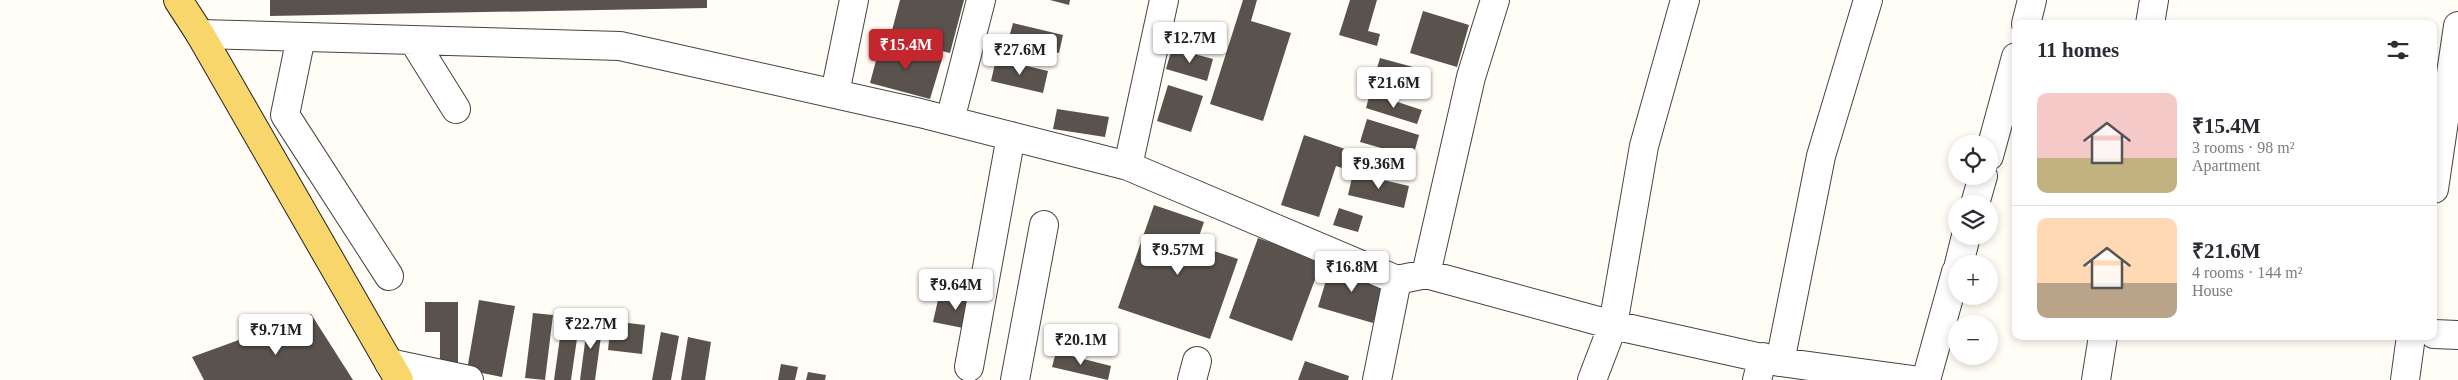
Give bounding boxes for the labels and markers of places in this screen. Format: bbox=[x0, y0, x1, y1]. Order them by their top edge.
pin: ₹12.7M bbox=[1149, 22, 1231, 64]
pin: ₹15.4M bbox=[865, 28, 947, 71]
pin: ₹27.6M bbox=[979, 34, 1061, 76]
pin: ₹21.6M bbox=[1353, 66, 1435, 109]
pin: ₹9.36M bbox=[1338, 148, 1420, 190]
pin: ₹9.57M bbox=[1137, 234, 1219, 276]
pin: ₹16.8M bbox=[1311, 250, 1393, 293]
pin: ₹9.64M bbox=[915, 268, 997, 311]
pin: ₹22.7M bbox=[550, 308, 632, 350]
pin: ₹9.71M bbox=[235, 314, 317, 356]
pin: ₹20.1M bbox=[1040, 324, 1122, 366]

